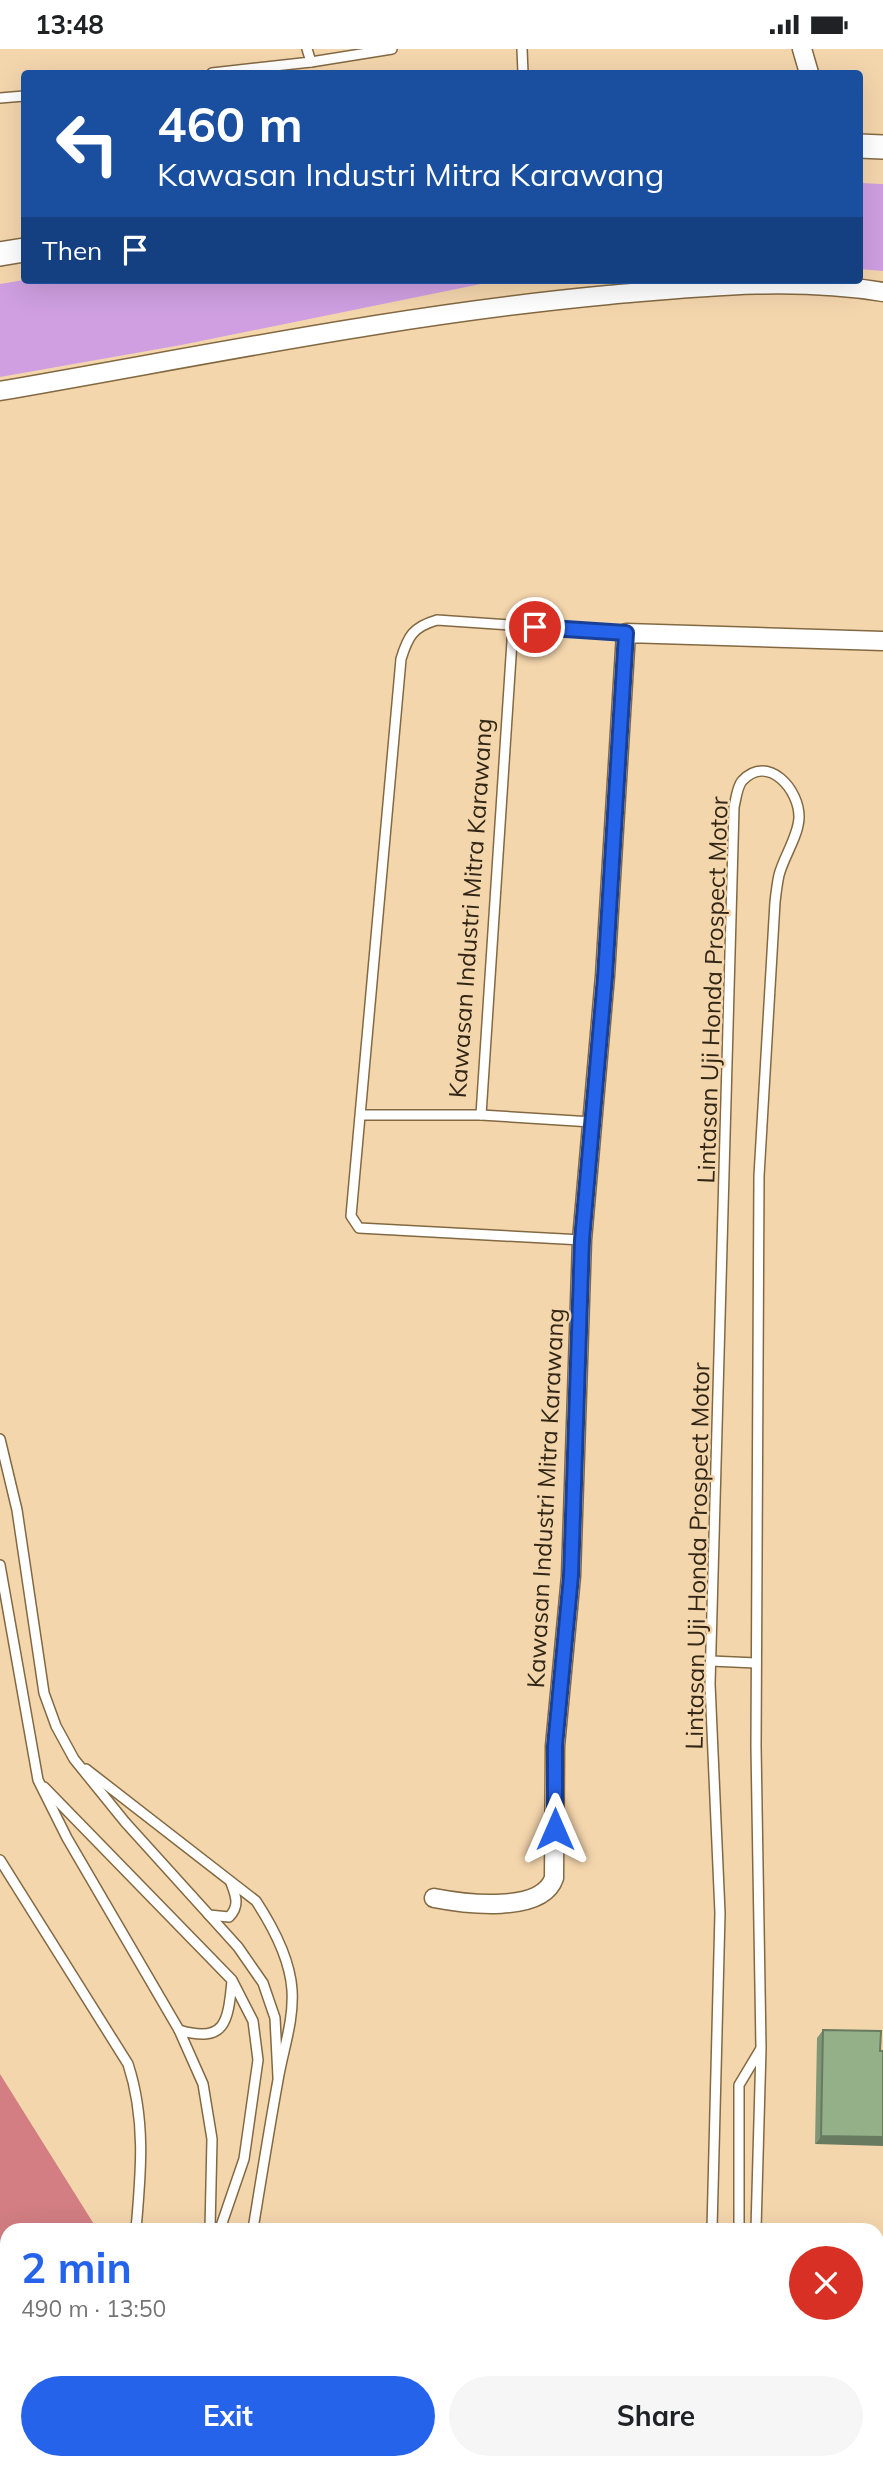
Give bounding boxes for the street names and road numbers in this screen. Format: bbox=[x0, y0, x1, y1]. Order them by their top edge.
street label: Kawasan Industri Mitra Karawang bbox=[442, 717, 498, 1099]
street label: Lintasan Uji Honda Prospect Motor bbox=[690, 796, 734, 1184]
street label: Kawasan Industri Mitra Karawang bbox=[520, 1307, 570, 1689]
street label: Lintasan Uji Honda Prospect Motor bbox=[679, 1362, 715, 1750]

